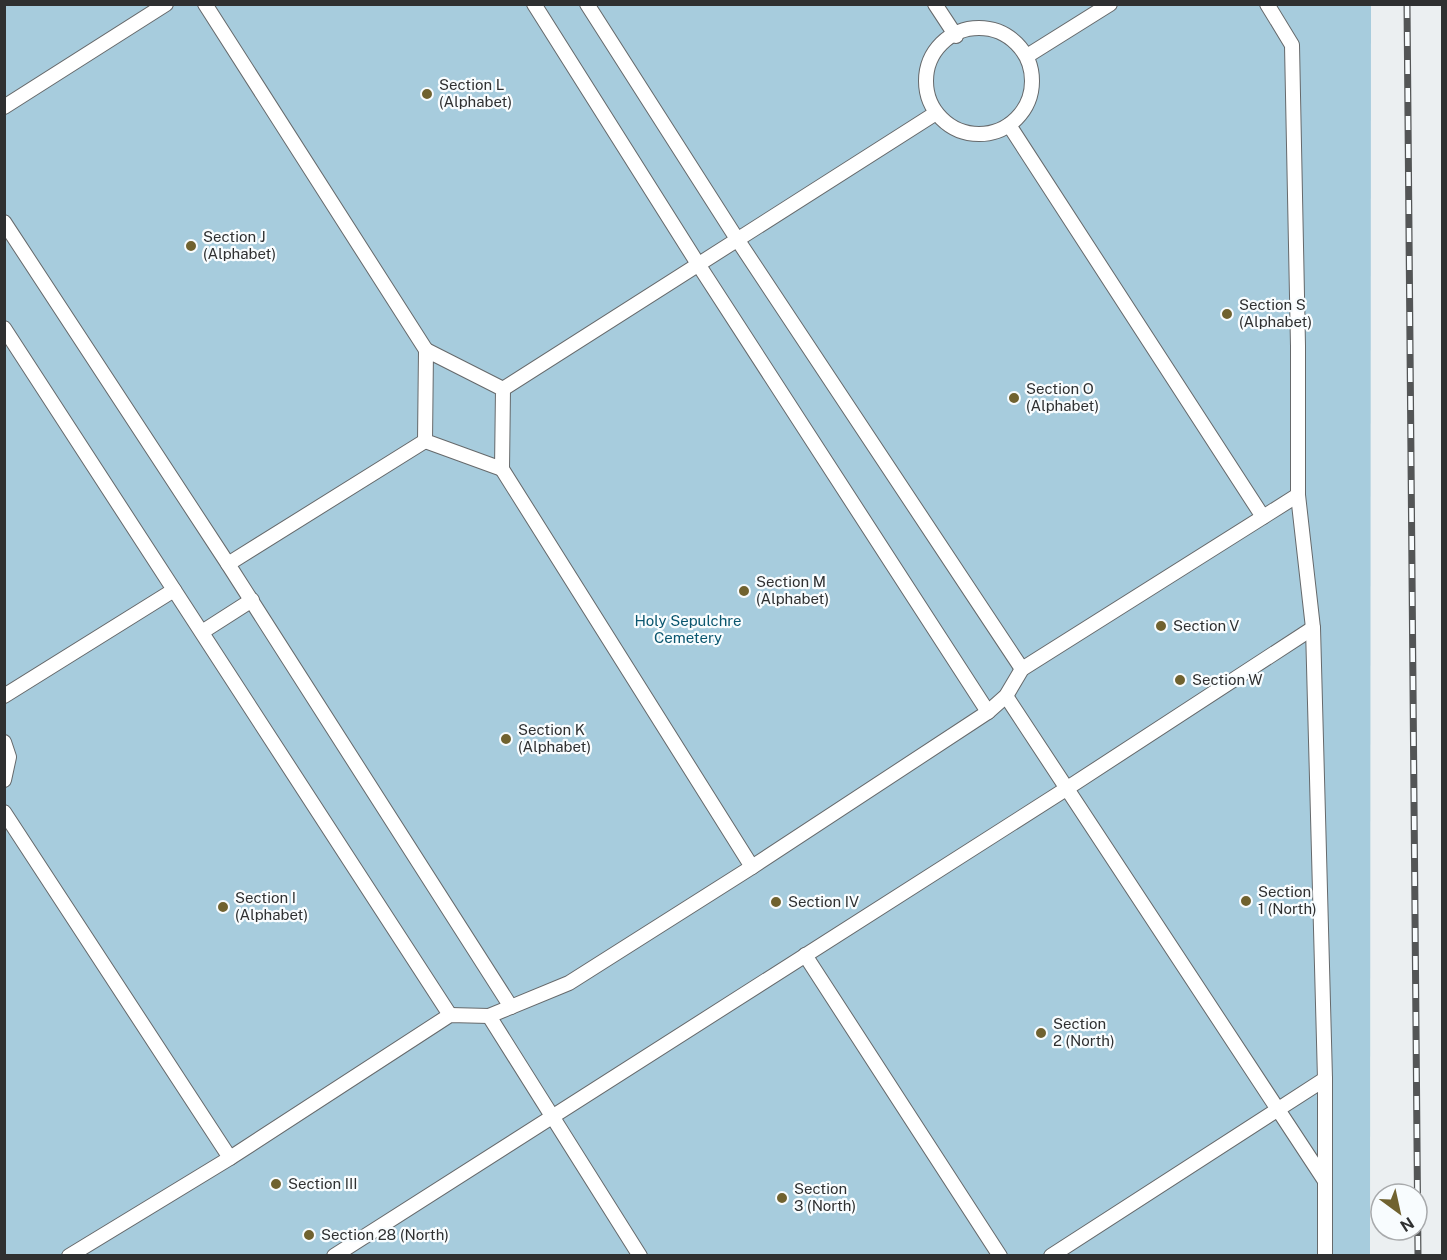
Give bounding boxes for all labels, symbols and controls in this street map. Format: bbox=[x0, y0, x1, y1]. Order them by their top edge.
place label: Section L (Alphabet) bbox=[439, 76, 512, 110]
marker: Section L (Alphabet) bbox=[420, 87, 434, 101]
place label: Section J (Alphabet) bbox=[203, 228, 276, 262]
marker: Section J (Alphabet) bbox=[184, 239, 198, 253]
place label: Section S (Alphabet) bbox=[1239, 296, 1312, 330]
marker: Section S (Alphabet) bbox=[1220, 307, 1234, 321]
place label: Section O (Alphabet) bbox=[1026, 380, 1099, 414]
marker: Section O (Alphabet) bbox=[1007, 391, 1021, 405]
place label: Section M (Alphabet) bbox=[756, 573, 829, 607]
marker: Section M (Alphabet) bbox=[737, 584, 751, 598]
park label: Holy Sepulchre Cemetery bbox=[634, 612, 742, 646]
place label: Section V bbox=[1173, 617, 1239, 634]
marker: Section V bbox=[1154, 619, 1168, 633]
place label: Section W bbox=[1192, 671, 1263, 688]
marker: Section W bbox=[1173, 673, 1187, 687]
place label: Section K (Alphabet) bbox=[518, 721, 591, 755]
marker: Section K (Alphabet) bbox=[499, 732, 513, 746]
place label: Section 1 (North) bbox=[1258, 883, 1317, 917]
place label: Section I (Alphabet) bbox=[235, 889, 308, 923]
place label: Section IV bbox=[788, 893, 859, 910]
marker: Section 1 (North) bbox=[1239, 894, 1253, 908]
marker: Section IV bbox=[769, 895, 783, 909]
marker: Section I (Alphabet) bbox=[216, 900, 230, 914]
place label: Section 2 (North) bbox=[1053, 1015, 1115, 1049]
marker: Section 2 (North) bbox=[1034, 1026, 1048, 1040]
place label: Section III bbox=[288, 1175, 357, 1192]
marker: Section III bbox=[269, 1177, 283, 1191]
place label: Section 3 (North) bbox=[794, 1180, 856, 1214]
north arrow bbox=[1369, 1182, 1429, 1242]
marker: Section 3 (North) bbox=[775, 1191, 789, 1205]
text: N bbox=[1396, 1213, 1417, 1236]
place label: Section 28 (North) bbox=[321, 1226, 449, 1243]
marker: Section 28 (North) bbox=[302, 1228, 316, 1242]

